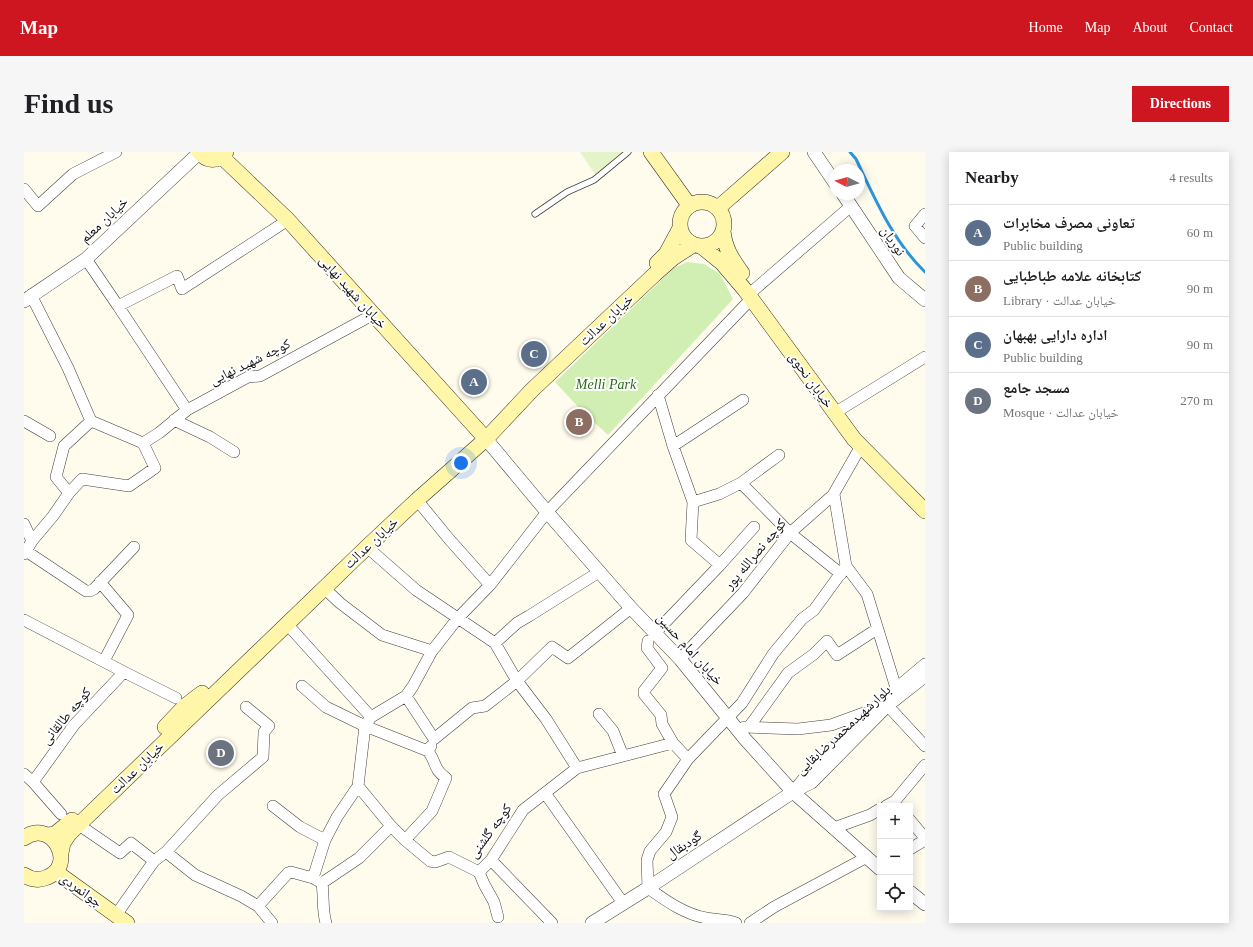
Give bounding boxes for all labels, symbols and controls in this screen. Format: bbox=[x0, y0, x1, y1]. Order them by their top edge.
text: Map bbox=[20, 17, 58, 38]
text: Home bbox=[1029, 20, 1063, 35]
text: Map bbox=[1085, 20, 1110, 35]
text: About bbox=[1132, 20, 1167, 35]
text: Contact bbox=[1189, 20, 1233, 35]
button: Directions bbox=[1132, 86, 1229, 122]
text: Find us bbox=[24, 88, 114, 119]
north arrow bbox=[829, 164, 865, 200]
text: Nearby bbox=[965, 168, 1019, 187]
text: 4 results bbox=[1169, 170, 1213, 185]
street label: خیابان معلم bbox=[77, 194, 132, 247]
text: تعاونی مصرف مخابرات bbox=[1003, 215, 1135, 231]
street label: نوریان bbox=[877, 223, 908, 259]
text: A bbox=[973, 225, 983, 240]
text: 60 m bbox=[1187, 225, 1213, 240]
text: Public building bbox=[1003, 238, 1083, 253]
street label: خیابان شهید نهایی bbox=[315, 252, 390, 332]
text: کتابخانه علامه طباطبایی bbox=[1003, 268, 1141, 284]
text: B bbox=[974, 281, 982, 296]
text: 90 m bbox=[1187, 281, 1213, 296]
street label: خیابان عدالت bbox=[576, 291, 637, 349]
text: Library · خیابان عدالت bbox=[1003, 293, 1116, 308]
text: اداره دارایی بهبهان bbox=[1003, 327, 1108, 343]
street label: کوچه شهید نهایی bbox=[207, 336, 293, 389]
text: C bbox=[973, 337, 983, 352]
text: 90 m bbox=[1187, 337, 1213, 352]
pin: C bbox=[521, 339, 547, 369]
street label: خیابان نحوی bbox=[785, 349, 836, 411]
text: Public building bbox=[1003, 350, 1083, 365]
pin: A bbox=[461, 367, 487, 397]
park label: Melli Park bbox=[575, 377, 637, 392]
text: مسجد جامع bbox=[1003, 380, 1070, 396]
text: D bbox=[973, 393, 983, 408]
text: 270 m bbox=[1180, 393, 1213, 408]
text: Mosque · خیابان عدالت bbox=[1003, 405, 1119, 420]
pin: B bbox=[566, 407, 592, 437]
your location bbox=[451, 453, 471, 473]
street label: خیابان عدالت bbox=[341, 514, 402, 572]
street label: کوچه نصرالله پور bbox=[720, 515, 790, 594]
street label: خیابان امام حسین bbox=[652, 610, 726, 689]
street label: بلوارشهیدمحمدرضابقایی bbox=[793, 682, 894, 779]
street label: کوچه طالقانی bbox=[38, 685, 95, 748]
pin: D bbox=[208, 738, 234, 768]
street label: خیابان عدالت bbox=[107, 739, 167, 798]
street label: کوچه گلشنی bbox=[465, 801, 516, 862]
map controls bbox=[877, 803, 913, 911]
button: + bbox=[877, 803, 913, 839]
street label: گودبقال bbox=[663, 828, 705, 863]
button: − bbox=[877, 839, 913, 875]
street label: جوانمردی bbox=[56, 870, 105, 911]
button: locate bbox=[877, 875, 913, 911]

